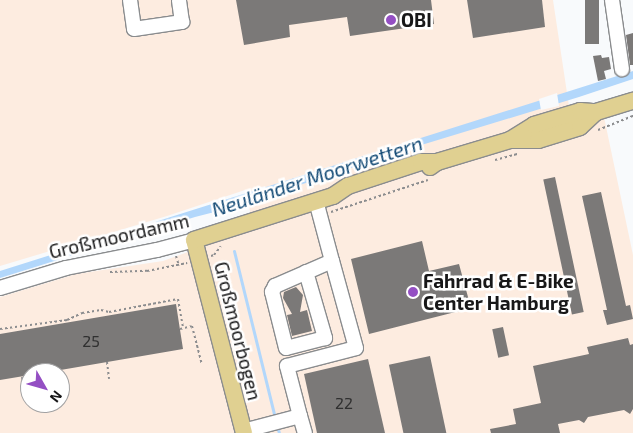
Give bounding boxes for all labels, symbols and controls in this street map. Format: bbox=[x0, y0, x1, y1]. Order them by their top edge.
place label: OBI bbox=[401, 9, 432, 31]
marker: OBI bbox=[385, 14, 397, 26]
water label: Neuländer Moorwettern bbox=[208, 130, 426, 222]
street label: Großmoordamm bbox=[47, 209, 191, 263]
street label: Großmoorbogen bbox=[210, 259, 266, 403]
place label: Fahrrad & E-Bike Center Hamburg bbox=[423, 270, 574, 314]
marker: Fahrrad & E-Bike Center Hamburg bbox=[407, 286, 419, 298]
house number: 25 bbox=[82, 331, 100, 351]
north arrow bbox=[20, 363, 70, 413]
text: N bbox=[47, 388, 66, 406]
house number: 22 bbox=[335, 393, 353, 413]

